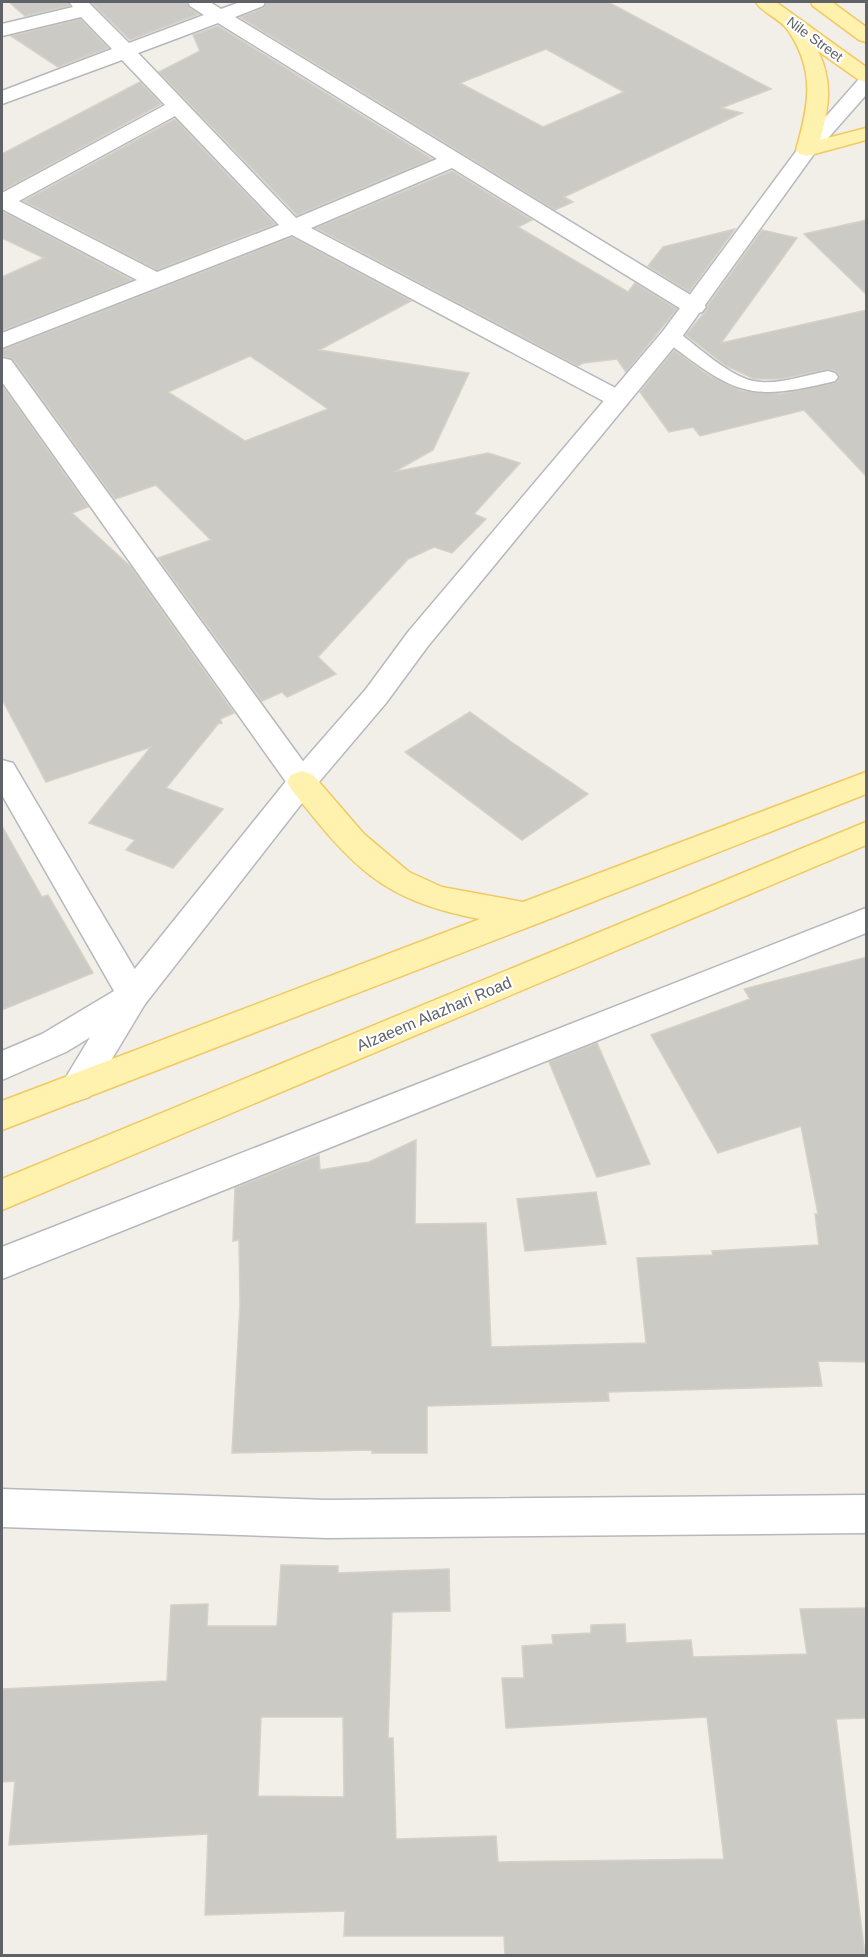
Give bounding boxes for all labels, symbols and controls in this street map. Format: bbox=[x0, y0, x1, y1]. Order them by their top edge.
street label: Nile Street bbox=[784, 13, 846, 65]
street label: Alzaeem Alazhari Road bbox=[354, 974, 514, 1054]

